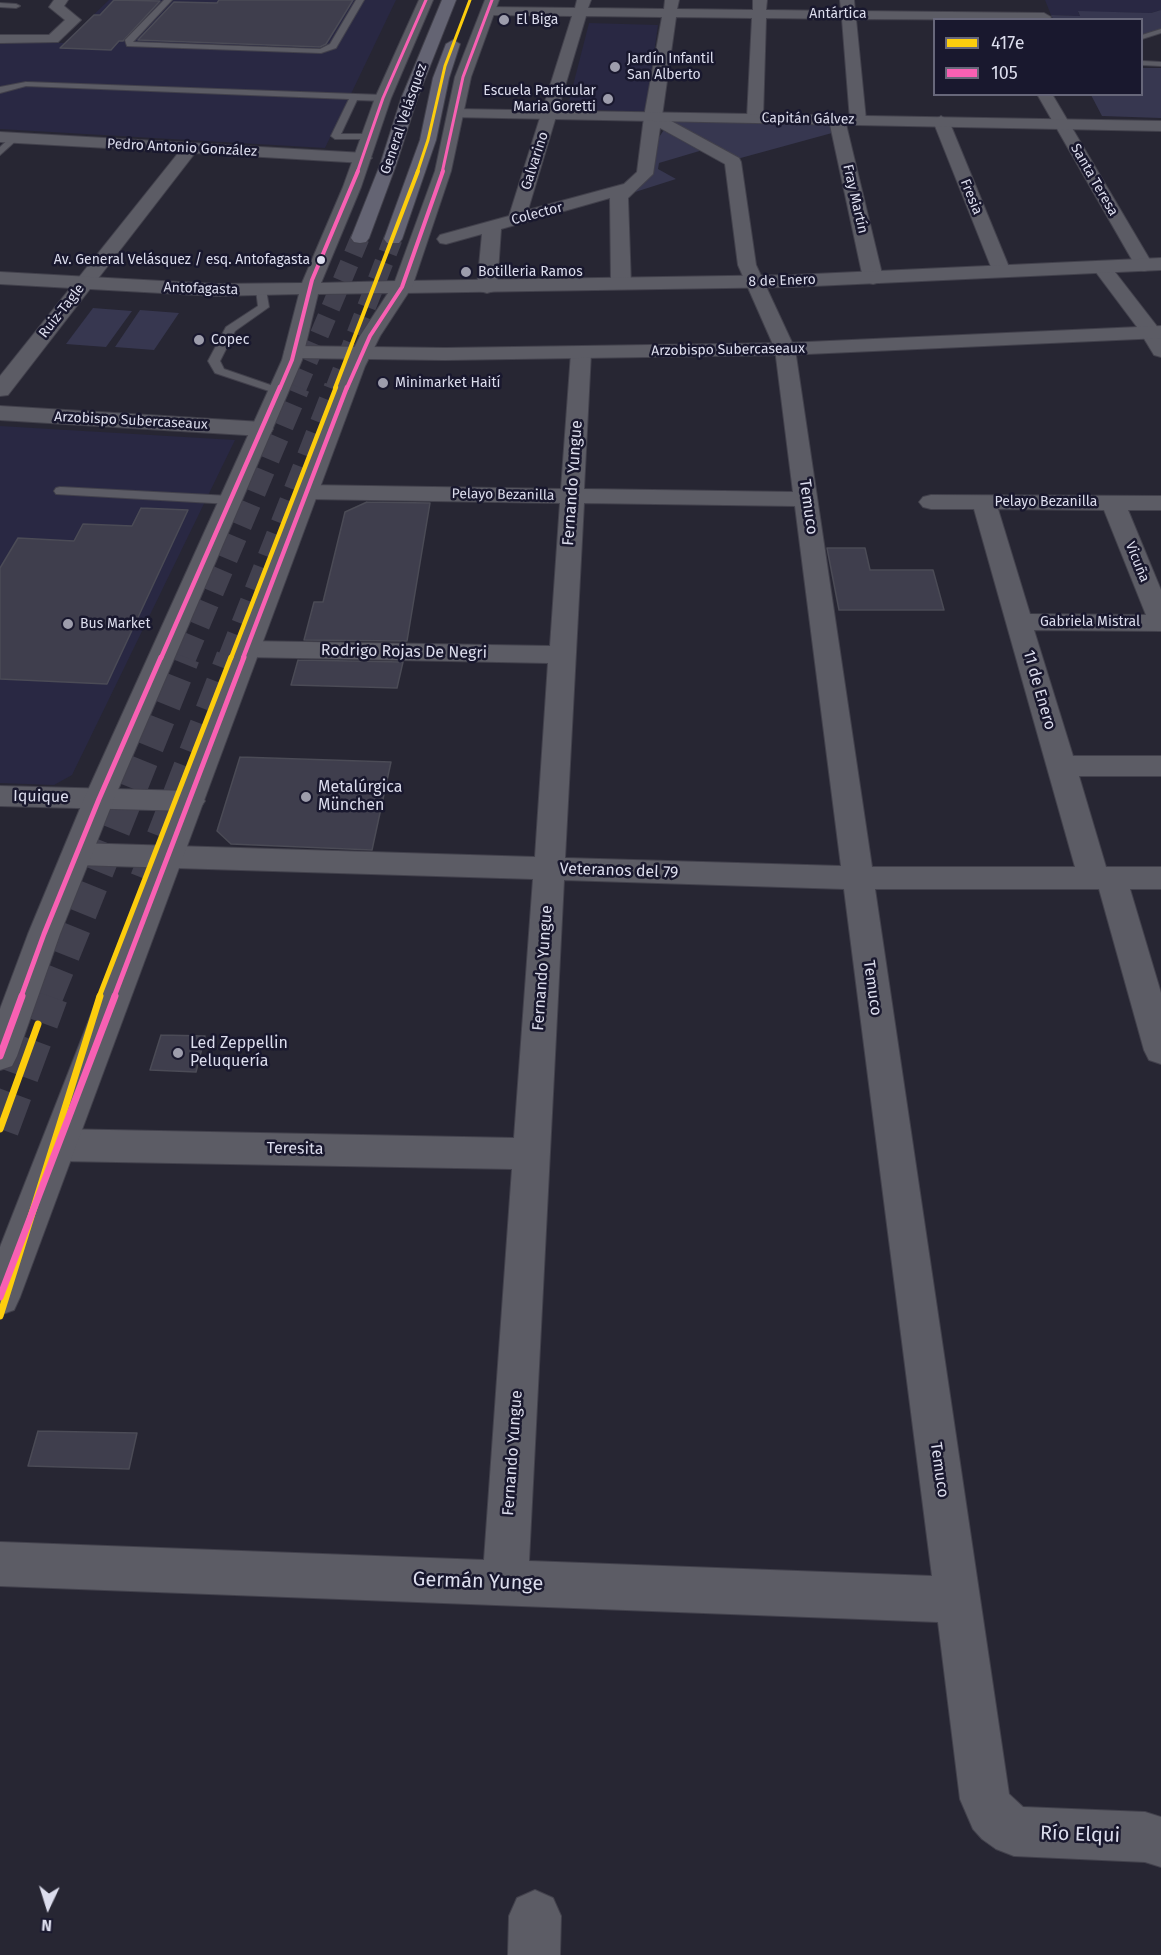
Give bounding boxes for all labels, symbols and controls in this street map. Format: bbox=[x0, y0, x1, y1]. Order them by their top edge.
street label: Antártica bbox=[809, 6, 867, 22]
place label: El Biga bbox=[516, 12, 558, 28]
marker: El Biga bbox=[497, 13, 511, 27]
legend bbox=[933, 18, 1143, 96]
text: 417e bbox=[991, 32, 1025, 54]
place label: Jardín Infantil San Alberto bbox=[627, 51, 714, 84]
marker: Jardín Infantil San Alberto bbox=[608, 60, 622, 74]
street label: General Velásquez bbox=[377, 62, 431, 176]
text: 105 bbox=[991, 62, 1018, 84]
place label: Escuela Particular Maria Goretti bbox=[483, 83, 596, 116]
marker: Escuela Particular Maria Goretti bbox=[601, 92, 615, 106]
street label: Capitán Gálvez bbox=[761, 110, 855, 128]
street label: Galvarino bbox=[518, 130, 552, 192]
street label: Pedro Antonio González bbox=[107, 136, 257, 160]
street label: Santa Teresa bbox=[1067, 141, 1121, 219]
street label: Fray Martín bbox=[839, 163, 871, 235]
street label: Fresia bbox=[956, 177, 986, 217]
street label: Colector bbox=[509, 199, 565, 229]
place label: Av. General Velásquez / esq. Antofagasta bbox=[54, 252, 310, 268]
marker: Av. General Velásquez / esq. Antofagasta bbox=[315, 254, 327, 266]
place label: Botilleria Ramos bbox=[478, 264, 583, 280]
marker: Botilleria Ramos bbox=[459, 265, 473, 279]
street label: 8 de Enero bbox=[748, 271, 816, 291]
street label: Antofagasta bbox=[163, 279, 239, 299]
street label: Ruiz-Tagle bbox=[36, 281, 88, 341]
place label: Copec bbox=[211, 332, 249, 348]
marker: Copec bbox=[192, 333, 206, 347]
street label: Arzobispo Subercaseaux bbox=[651, 340, 805, 360]
place label: Minimarket Haití bbox=[395, 375, 501, 391]
marker: Minimarket Haití bbox=[376, 376, 390, 390]
street label: Arzobispo Subercaseaux bbox=[54, 409, 208, 433]
street label: Fernando Yungue bbox=[559, 420, 587, 546]
street label: Temuco bbox=[795, 478, 821, 536]
street label: Pelayo Bezanilla bbox=[451, 486, 555, 504]
street label: Pelayo Bezanilla bbox=[995, 494, 1097, 510]
street label: Vicuña bbox=[1121, 539, 1153, 585]
street label: Gabriela Mistral bbox=[1040, 614, 1140, 630]
place label: Bus Market bbox=[80, 616, 151, 632]
marker: Bus Market bbox=[61, 617, 75, 631]
street label: Rodrigo Rojas De Negri bbox=[321, 641, 487, 663]
street label: 11 de Enero bbox=[1018, 648, 1060, 732]
place label: Metalúrgica München bbox=[318, 778, 402, 816]
street label: Iquique bbox=[13, 787, 69, 807]
marker: Metalúrgica München bbox=[299, 790, 313, 804]
street label: Veteranos del 79 bbox=[559, 859, 679, 883]
street label: Fernando Yungue bbox=[529, 905, 557, 1031]
street label: Temuco bbox=[859, 959, 885, 1017]
place label: Led Zeppellin Peluquería bbox=[190, 1034, 288, 1072]
marker: Led Zeppellin Peluquería bbox=[171, 1046, 185, 1060]
street label: Teresita bbox=[266, 1139, 324, 1159]
street label: Fernando Yungue bbox=[499, 1390, 527, 1516]
street label: Temuco bbox=[926, 1441, 952, 1499]
street label: Germán Yunge bbox=[412, 1568, 544, 1596]
street label: Río Elqui bbox=[1039, 1822, 1121, 1848]
north arrow bbox=[18, 1877, 78, 1937]
text: N bbox=[41, 1916, 53, 1935]

